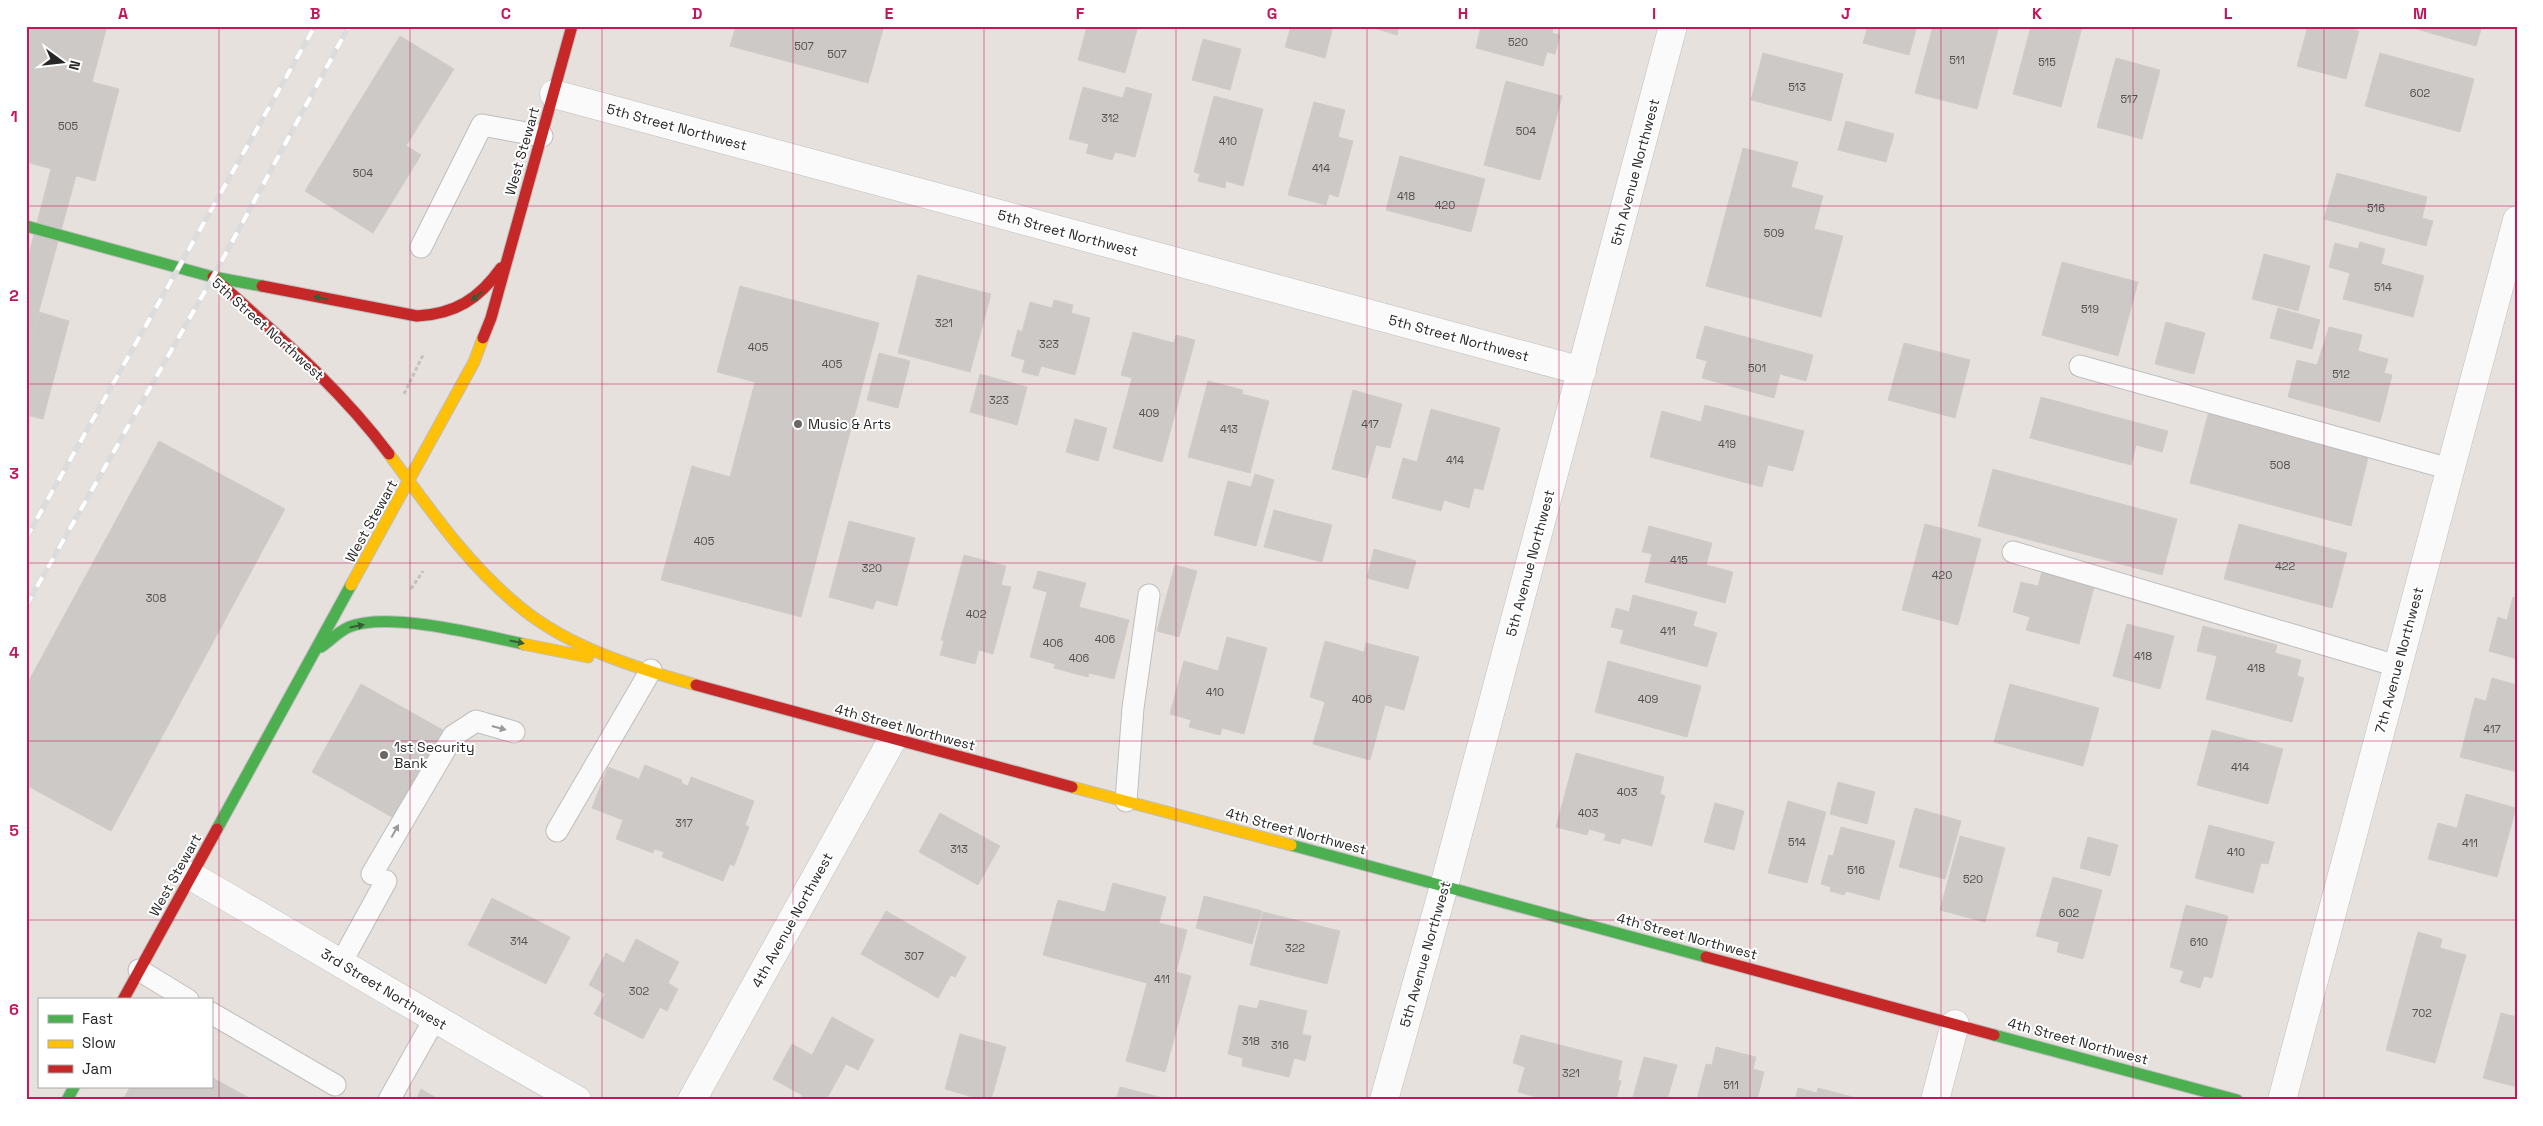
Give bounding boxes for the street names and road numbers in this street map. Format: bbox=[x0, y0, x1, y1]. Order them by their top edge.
street label: 5th Avenue Northwest bbox=[1607, 97, 1663, 247]
street label: 5th Street Northwest bbox=[605, 100, 749, 154]
street label: West Stewart bbox=[501, 105, 543, 197]
street label: 5th Street Northwest bbox=[996, 206, 1140, 260]
street label: 5th Street Northwest bbox=[208, 274, 328, 384]
street label: 5th Street Northwest bbox=[1387, 311, 1531, 365]
street label: West Stewart bbox=[341, 477, 401, 565]
street label: 5th Avenue Northwest bbox=[1502, 488, 1558, 638]
street label: 7th Avenue Northwest bbox=[2371, 585, 2427, 735]
street label: 4th Street Northwest bbox=[833, 700, 977, 754]
street label: 4th Street Northwest bbox=[1224, 804, 1368, 858]
street label: West Stewart bbox=[145, 831, 205, 919]
street label: 4th Avenue Northwest bbox=[747, 849, 837, 991]
street label: 5th Avenue Northwest bbox=[1396, 879, 1454, 1029]
street label: 4th Street Northwest bbox=[1615, 909, 1759, 963]
street label: 3rd Street Northwest bbox=[318, 944, 450, 1034]
street label: 4th Street Northwest bbox=[2006, 1014, 2150, 1068]

